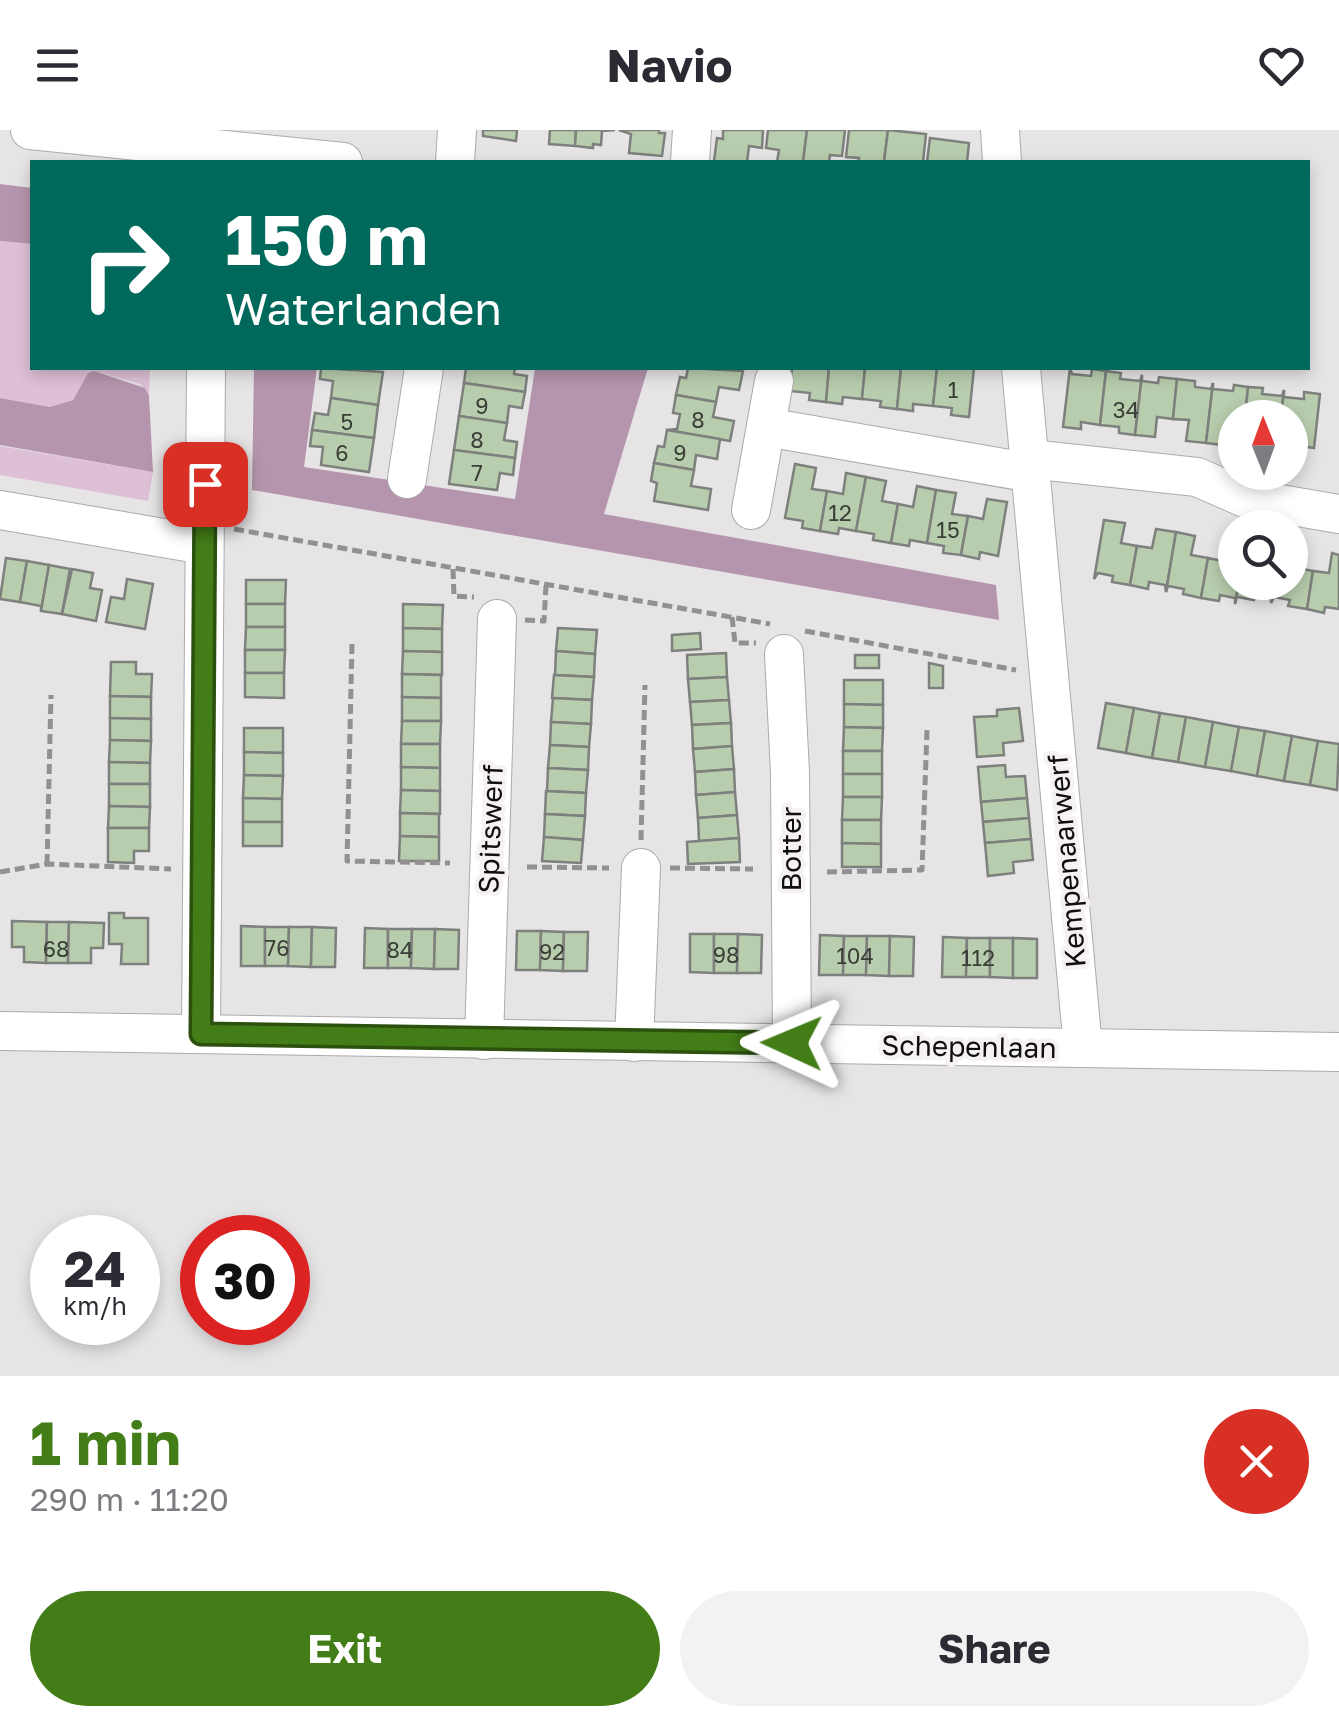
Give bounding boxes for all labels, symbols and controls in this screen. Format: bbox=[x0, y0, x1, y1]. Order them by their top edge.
icon: menu bbox=[30, 38, 85, 93]
text: Navio bbox=[607, 38, 732, 92]
icon: heart bbox=[1254, 38, 1309, 93]
text: 150 m bbox=[225, 196, 428, 280]
icon: right bbox=[60, 200, 190, 330]
text: Waterlanden bbox=[225, 281, 502, 335]
house number: 1 bbox=[948, 376, 959, 403]
house number: 9 bbox=[475, 392, 489, 419]
house number: 34 bbox=[1113, 396, 1139, 423]
north arrow bbox=[1218, 400, 1308, 490]
map controls bbox=[1218, 400, 1308, 600]
house number: 8 bbox=[691, 406, 705, 433]
house number: 5 bbox=[341, 408, 353, 435]
house number: 8 bbox=[470, 426, 484, 453]
house number: 6 bbox=[335, 439, 349, 466]
house number: 9 bbox=[673, 439, 687, 466]
pin bbox=[163, 442, 248, 527]
icon: arrive bbox=[178, 457, 233, 512]
house number: 7 bbox=[471, 459, 483, 486]
house number: 12 bbox=[828, 499, 852, 526]
button: search bbox=[1218, 510, 1308, 600]
house number: 15 bbox=[936, 516, 960, 543]
street label: Kempenaarwerf bbox=[1040, 753, 1092, 969]
street label: Spitswerf bbox=[471, 764, 509, 894]
street label: Botter bbox=[774, 807, 807, 891]
house number: 76 bbox=[265, 934, 289, 961]
house number: 68 bbox=[43, 935, 69, 962]
house number: 84 bbox=[387, 936, 413, 963]
house number: 92 bbox=[539, 938, 565, 965]
house number: 98 bbox=[713, 941, 739, 968]
house number: 104 bbox=[836, 942, 874, 969]
house number: 112 bbox=[961, 944, 995, 971]
position arrow bbox=[740, 991, 844, 1095]
street label: Schepenlaan bbox=[881, 1028, 1057, 1064]
speed limit sign: 30 bbox=[180, 1215, 310, 1345]
text: 24 bbox=[64, 1238, 126, 1298]
text: km/h bbox=[63, 1290, 127, 1321]
text: 1 min bbox=[30, 1406, 181, 1478]
button: close bbox=[1204, 1409, 1309, 1514]
text: 290 m · 11:20 bbox=[30, 1480, 229, 1518]
button: Exit bbox=[30, 1591, 660, 1706]
button: Share bbox=[680, 1591, 1309, 1706]

